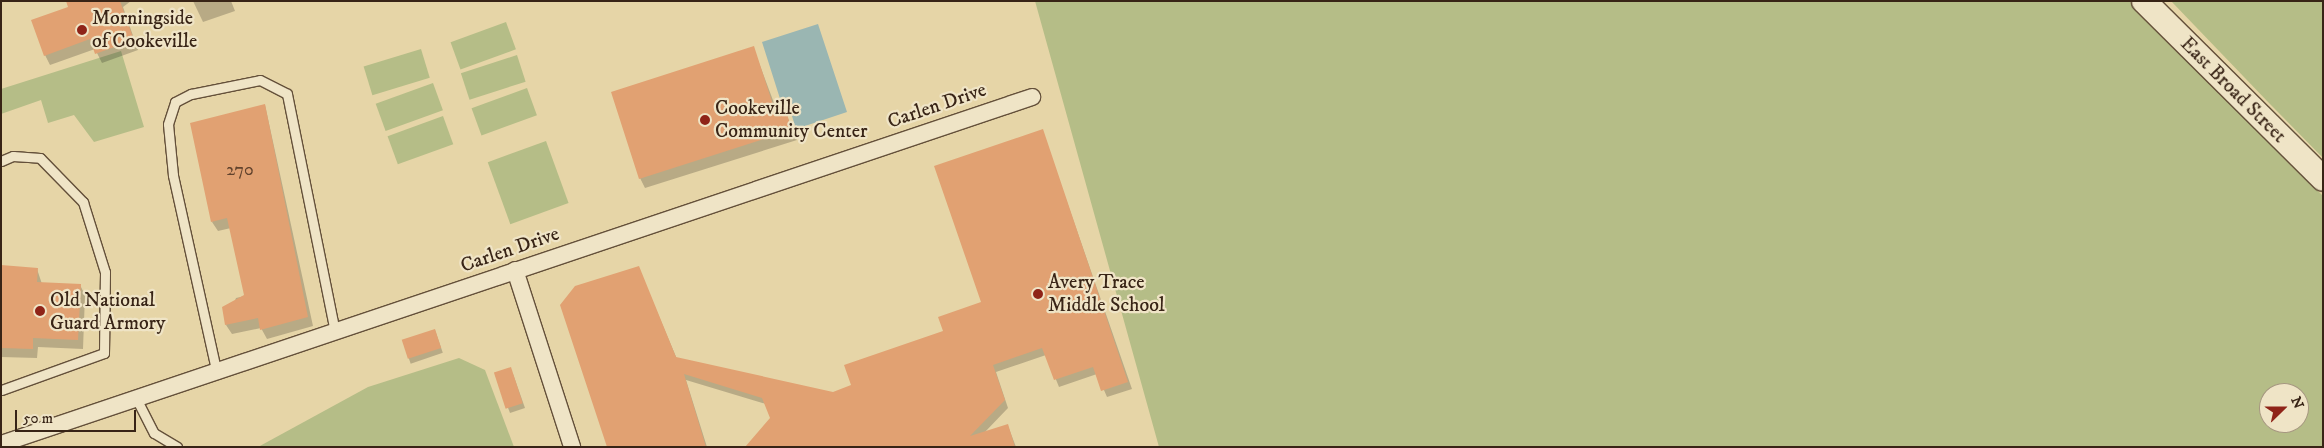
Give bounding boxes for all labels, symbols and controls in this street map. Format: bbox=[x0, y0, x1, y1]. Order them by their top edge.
place label: Morningside of Cookeville bbox=[92, 6, 197, 53]
marker: Morningside of Cookeville bbox=[76, 24, 88, 36]
street label: East Broad Street bbox=[2175, 32, 2291, 148]
street label: Carlen Drive bbox=[885, 78, 989, 134]
place label: Cookeville Community Center bbox=[715, 96, 867, 143]
marker: Cookeville Community Center bbox=[699, 114, 711, 126]
house number: 270 bbox=[226, 159, 254, 181]
street label: Carlen Drive bbox=[458, 222, 562, 278]
place label: Avery Trace Middle School bbox=[1048, 270, 1165, 317]
place label: Old National Guard Armory bbox=[50, 288, 166, 335]
marker: Avery Trace Middle School bbox=[1032, 288, 1044, 300]
marker: Old National Guard Armory bbox=[34, 305, 46, 317]
north arrow bbox=[2259, 383, 2309, 433]
text: N bbox=[2286, 394, 2307, 411]
scale bar bbox=[18, 400, 139, 432]
text: 50 m bbox=[23, 409, 53, 428]

